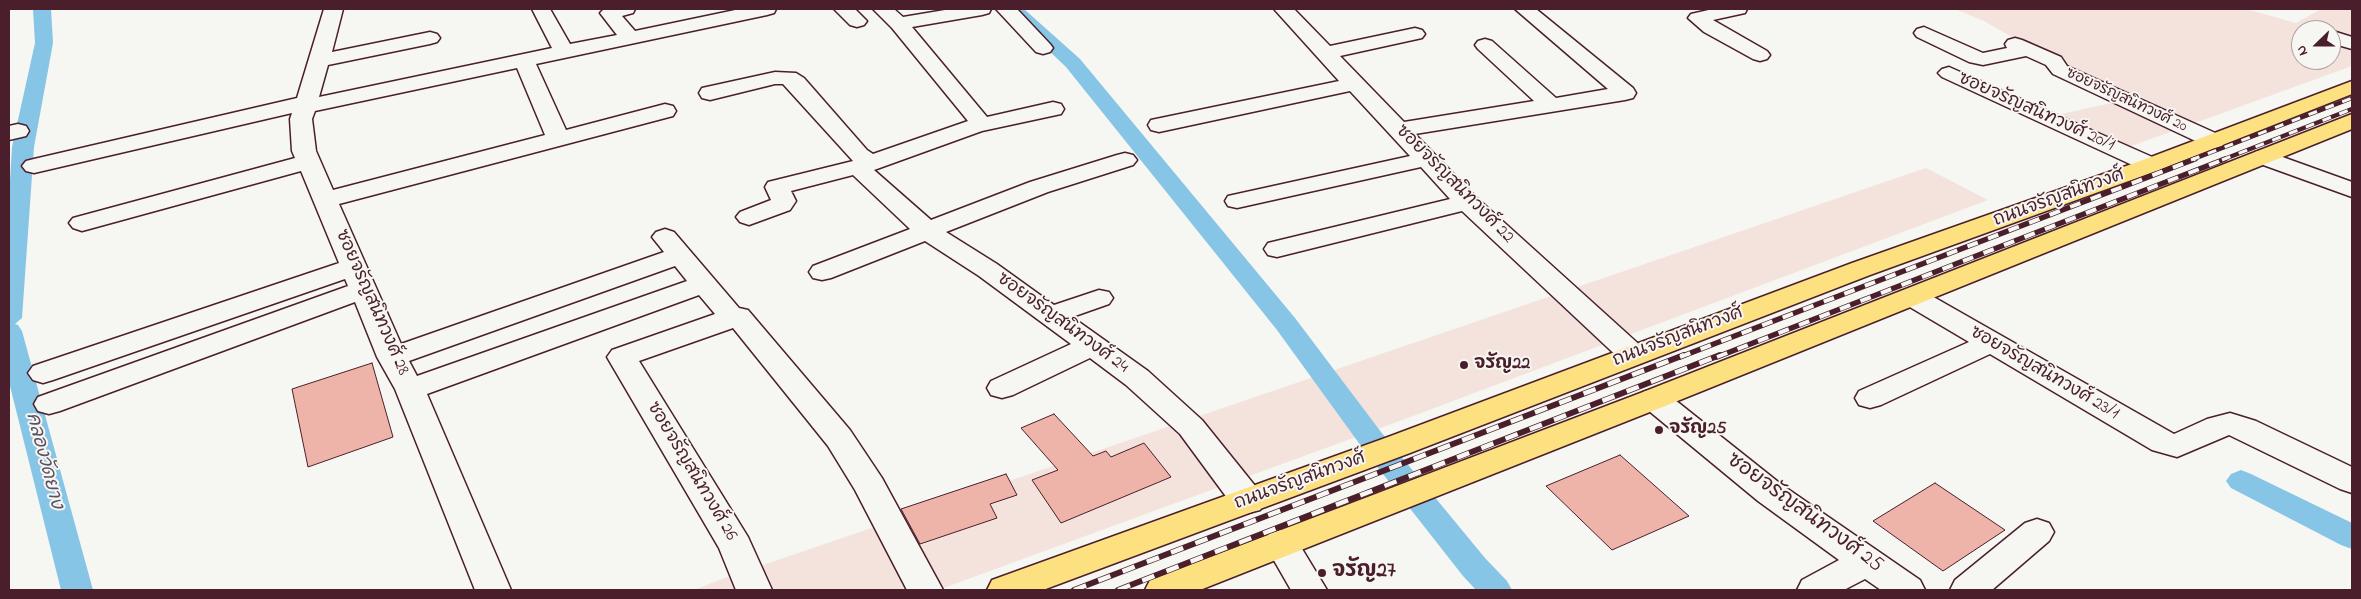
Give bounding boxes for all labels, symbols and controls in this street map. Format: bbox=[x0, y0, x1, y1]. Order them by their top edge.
north arrow bbox=[2291, 20, 2341, 70]
text: N bbox=[2291, 42, 2314, 59]
street label: ซอยจรัญสนิทวงศ์ 20 bbox=[2063, 65, 2189, 137]
street label: ซอยจรัญสนิทวงศ์ 20/1 bbox=[1954, 69, 2118, 157]
street label: ซอยจรัญสนิทวงศ์ 22 bbox=[1390, 121, 1518, 249]
street label: ถนนจรัญสนิทวงศ์ bbox=[1991, 165, 2127, 233]
street label: ซอยจรัญสนิทวงศ์ 28 bbox=[329, 227, 413, 379]
street label: ซอยจรัญสนิทวงศ์ 24 bbox=[992, 269, 1132, 379]
street label: ถนนจรัญสนิทวงศ์ bbox=[1610, 303, 1746, 373]
street label: ซอยจรัญสนิทวงศ์ 23/1 bbox=[1966, 322, 2122, 426]
place label: จรัญ22 bbox=[1474, 354, 1530, 376]
marker: จรัญ22 bbox=[1458, 359, 1470, 371]
street label: ซอยจรัญสนิทวงศ์ 26 bbox=[641, 399, 741, 545]
water label: คลองวัดยาง bbox=[19, 410, 67, 512]
place label: จรัญ25 bbox=[1669, 419, 1726, 441]
marker: จรัญ25 bbox=[1653, 424, 1665, 436]
street label: ถนนจรัญสนิทวงศ์ bbox=[1232, 448, 1368, 516]
street label: ซอยจรัญสนิทวงศ์ 25 bbox=[1721, 449, 1887, 579]
place label: จรัญ27 bbox=[1332, 560, 1396, 586]
marker: จรัญ27 bbox=[1316, 567, 1328, 579]

